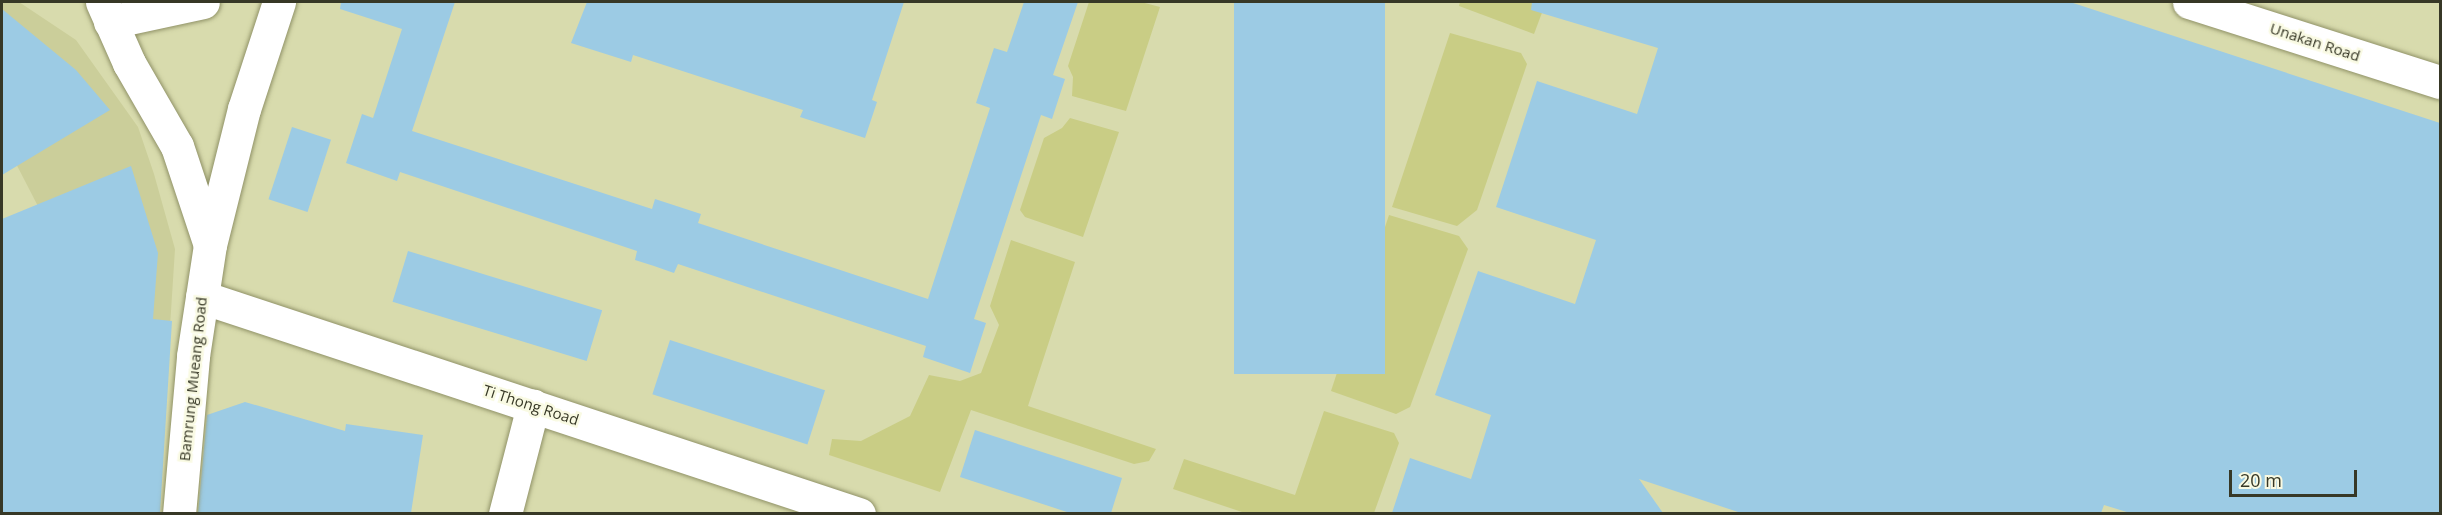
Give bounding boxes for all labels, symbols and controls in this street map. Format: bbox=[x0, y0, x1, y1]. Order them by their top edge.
street label: Unakan Road bbox=[2268, 19, 2362, 65]
street label: Bamrung Mueang Road bbox=[175, 296, 211, 462]
street label: Ti Thong Road bbox=[481, 381, 581, 429]
scale bar bbox=[2232, 458, 2360, 496]
text: 20 m bbox=[2240, 468, 2282, 492]

